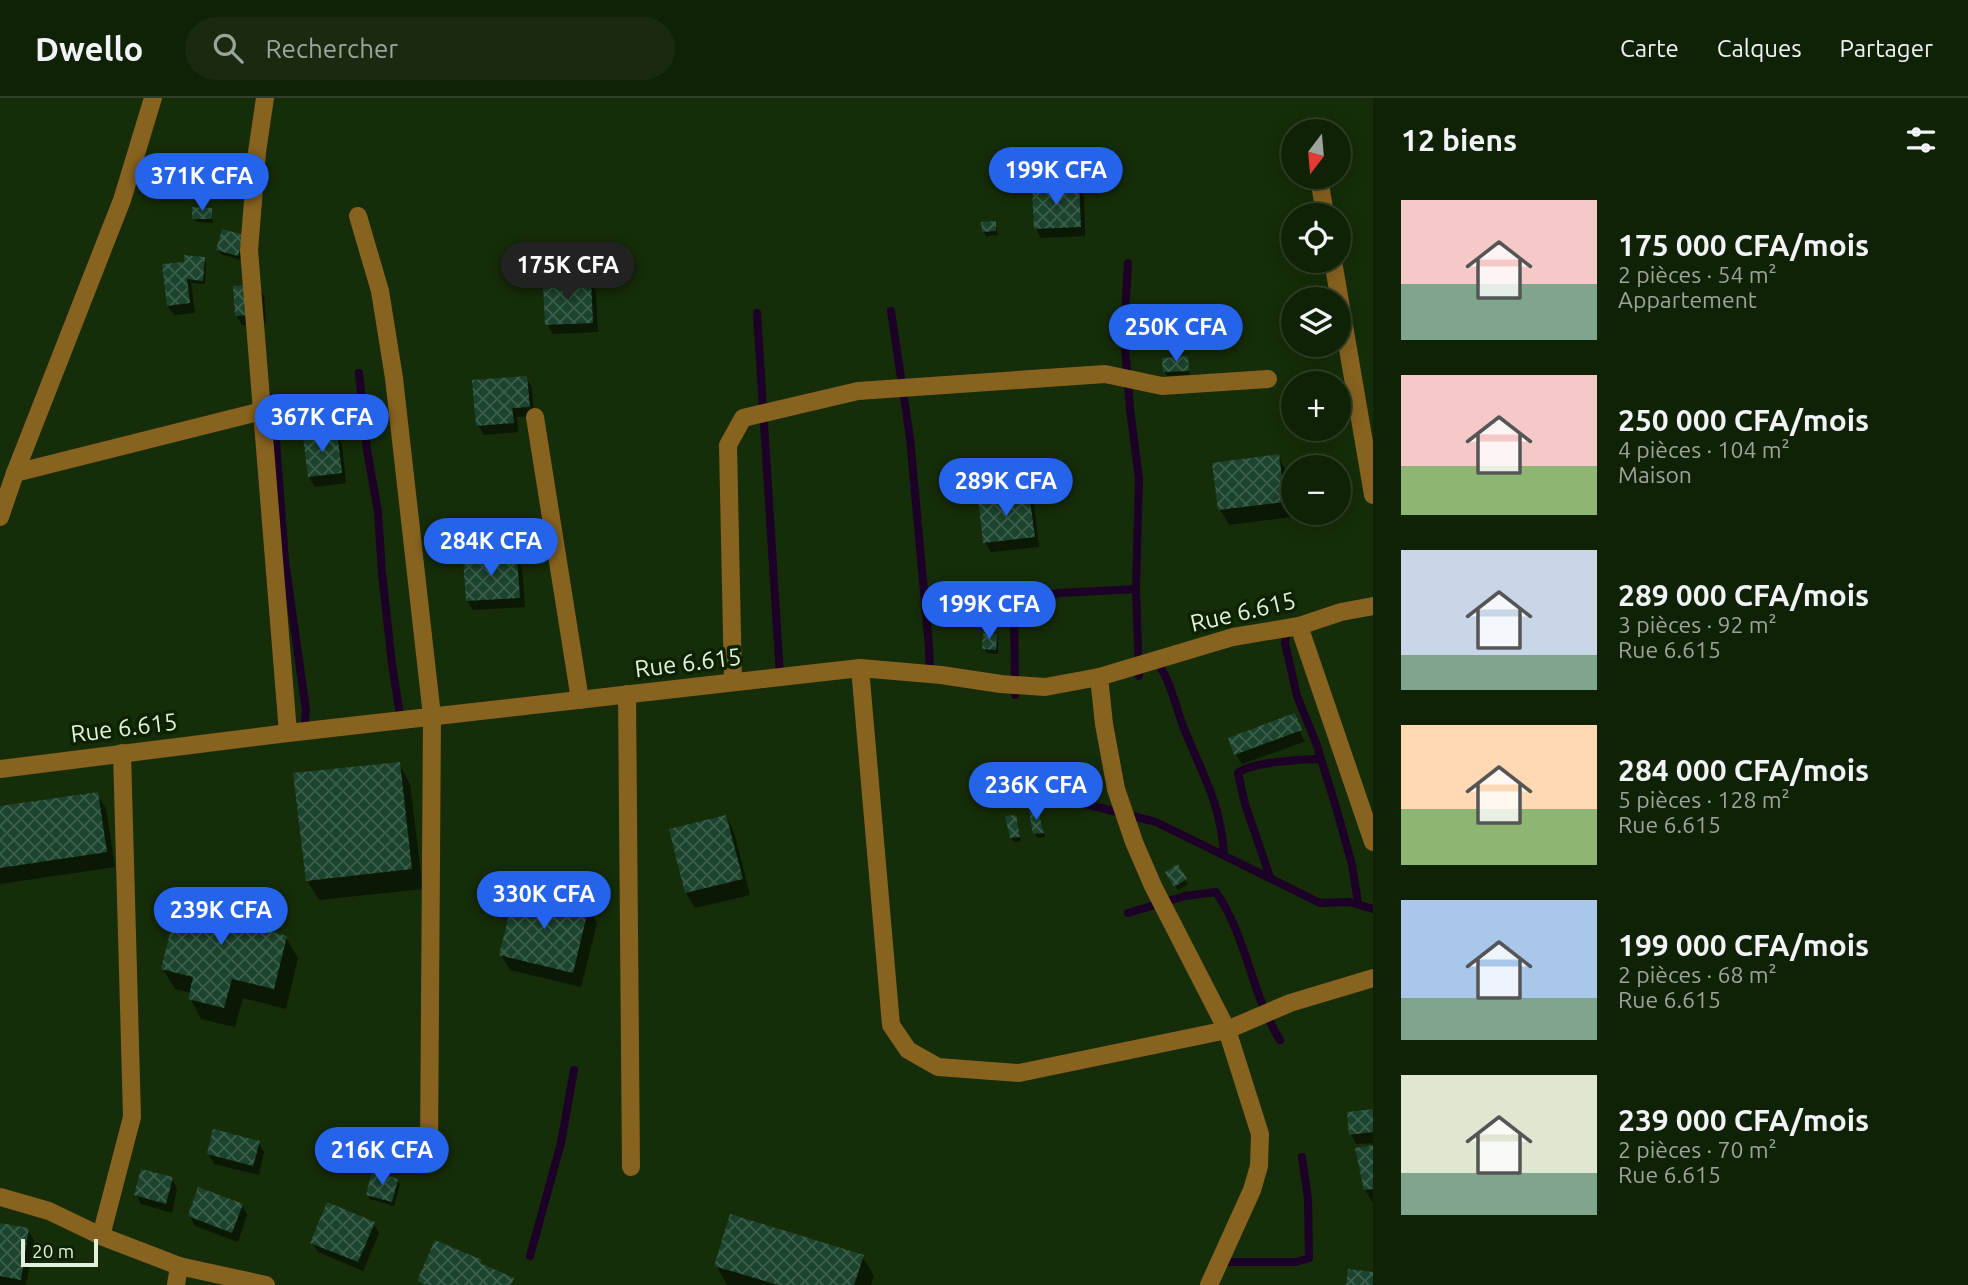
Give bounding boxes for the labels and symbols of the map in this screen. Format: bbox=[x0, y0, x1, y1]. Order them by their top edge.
north arrow bbox=[1281, 119, 1351, 189]
pin: 199K CFA bbox=[984, 148, 1128, 207]
pin: 371K CFA bbox=[130, 153, 274, 213]
pin: 175K CFA bbox=[496, 242, 640, 302]
pin: 250K CFA bbox=[1104, 304, 1248, 364]
pin: 367K CFA bbox=[250, 394, 394, 454]
pin: 289K CFA bbox=[934, 458, 1078, 518]
pin: 284K CFA bbox=[419, 518, 563, 578]
pin: 199K CFA bbox=[917, 582, 1061, 641]
street label: Rue 6.615 bbox=[1188, 586, 1298, 637]
street label: Rue 6.615 bbox=[633, 643, 743, 682]
street label: Rue 6.615 bbox=[69, 708, 179, 747]
pin: 236K CFA bbox=[964, 762, 1108, 822]
pin: 330K CFA bbox=[472, 872, 616, 931]
pin: 239K CFA bbox=[149, 888, 293, 947]
pin: 216K CFA bbox=[310, 1128, 454, 1187]
scale bar bbox=[21, 1236, 98, 1268]

